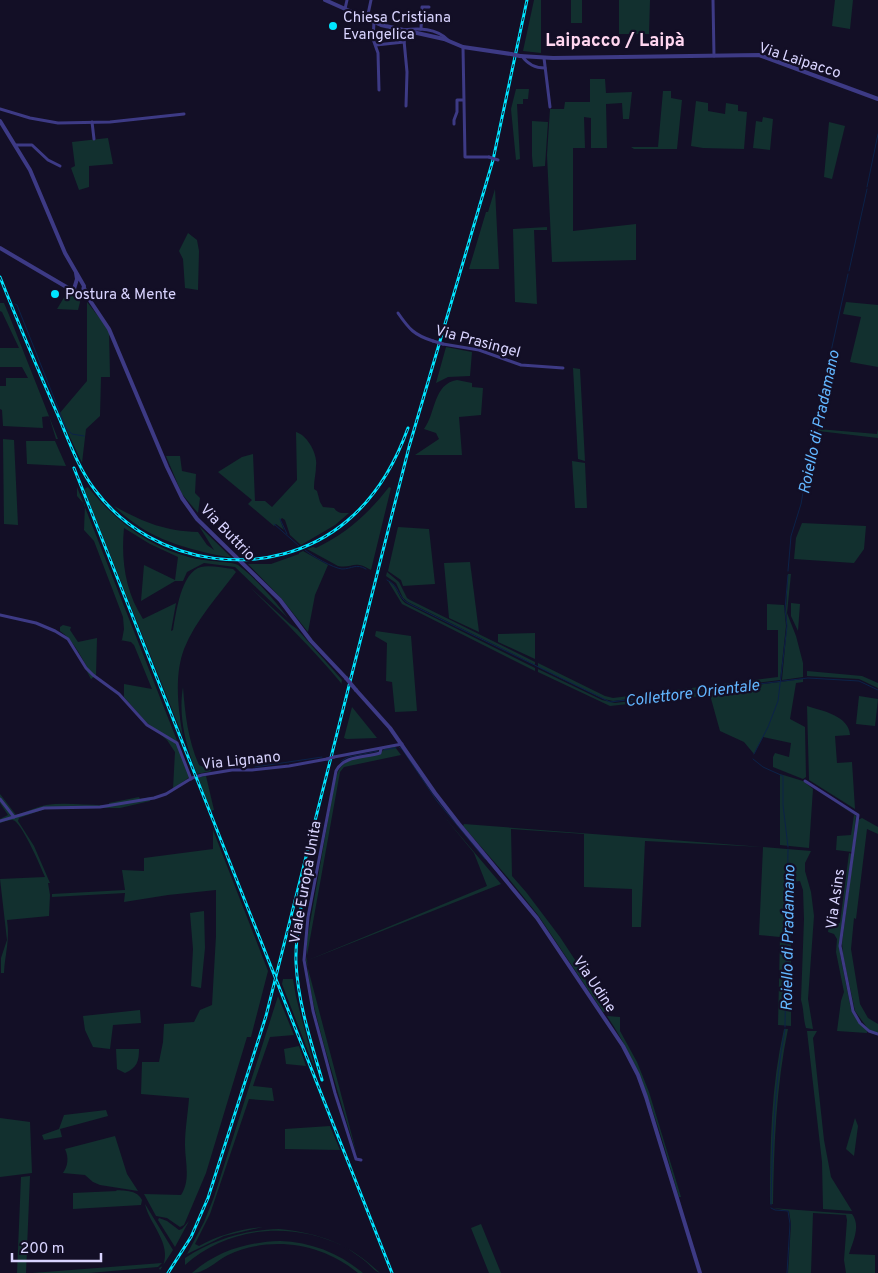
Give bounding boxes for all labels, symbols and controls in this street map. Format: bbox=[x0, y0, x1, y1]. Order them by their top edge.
place label: Chiesa Cristiana Evangelica bbox=[343, 9, 451, 45]
marker: Chiesa Cristiana Evangelica bbox=[327, 20, 339, 32]
district label: Laipacco / Laipà bbox=[545, 30, 685, 53]
street label: Via Laipacco bbox=[756, 39, 843, 84]
place label: Postura & Mente bbox=[65, 286, 176, 305]
marker: Postura & Mente bbox=[49, 288, 61, 300]
street label: Via Prasingel bbox=[433, 322, 522, 363]
water label: Roiello di Pradamano bbox=[795, 348, 845, 496]
street label: Via Buttrio bbox=[195, 501, 259, 565]
water label: Collettore Orientale bbox=[624, 676, 761, 712]
street label: Via Lignano bbox=[201, 748, 282, 775]
street label: Viale Europa Unita bbox=[286, 819, 327, 945]
water label: Roiello di Pradamano bbox=[778, 864, 800, 1011]
street label: Via Asins bbox=[823, 868, 850, 931]
street label: Via Udine bbox=[568, 953, 620, 1017]
scale bar bbox=[12, 1230, 101, 1262]
text: 200 m bbox=[20, 1240, 65, 1259]

